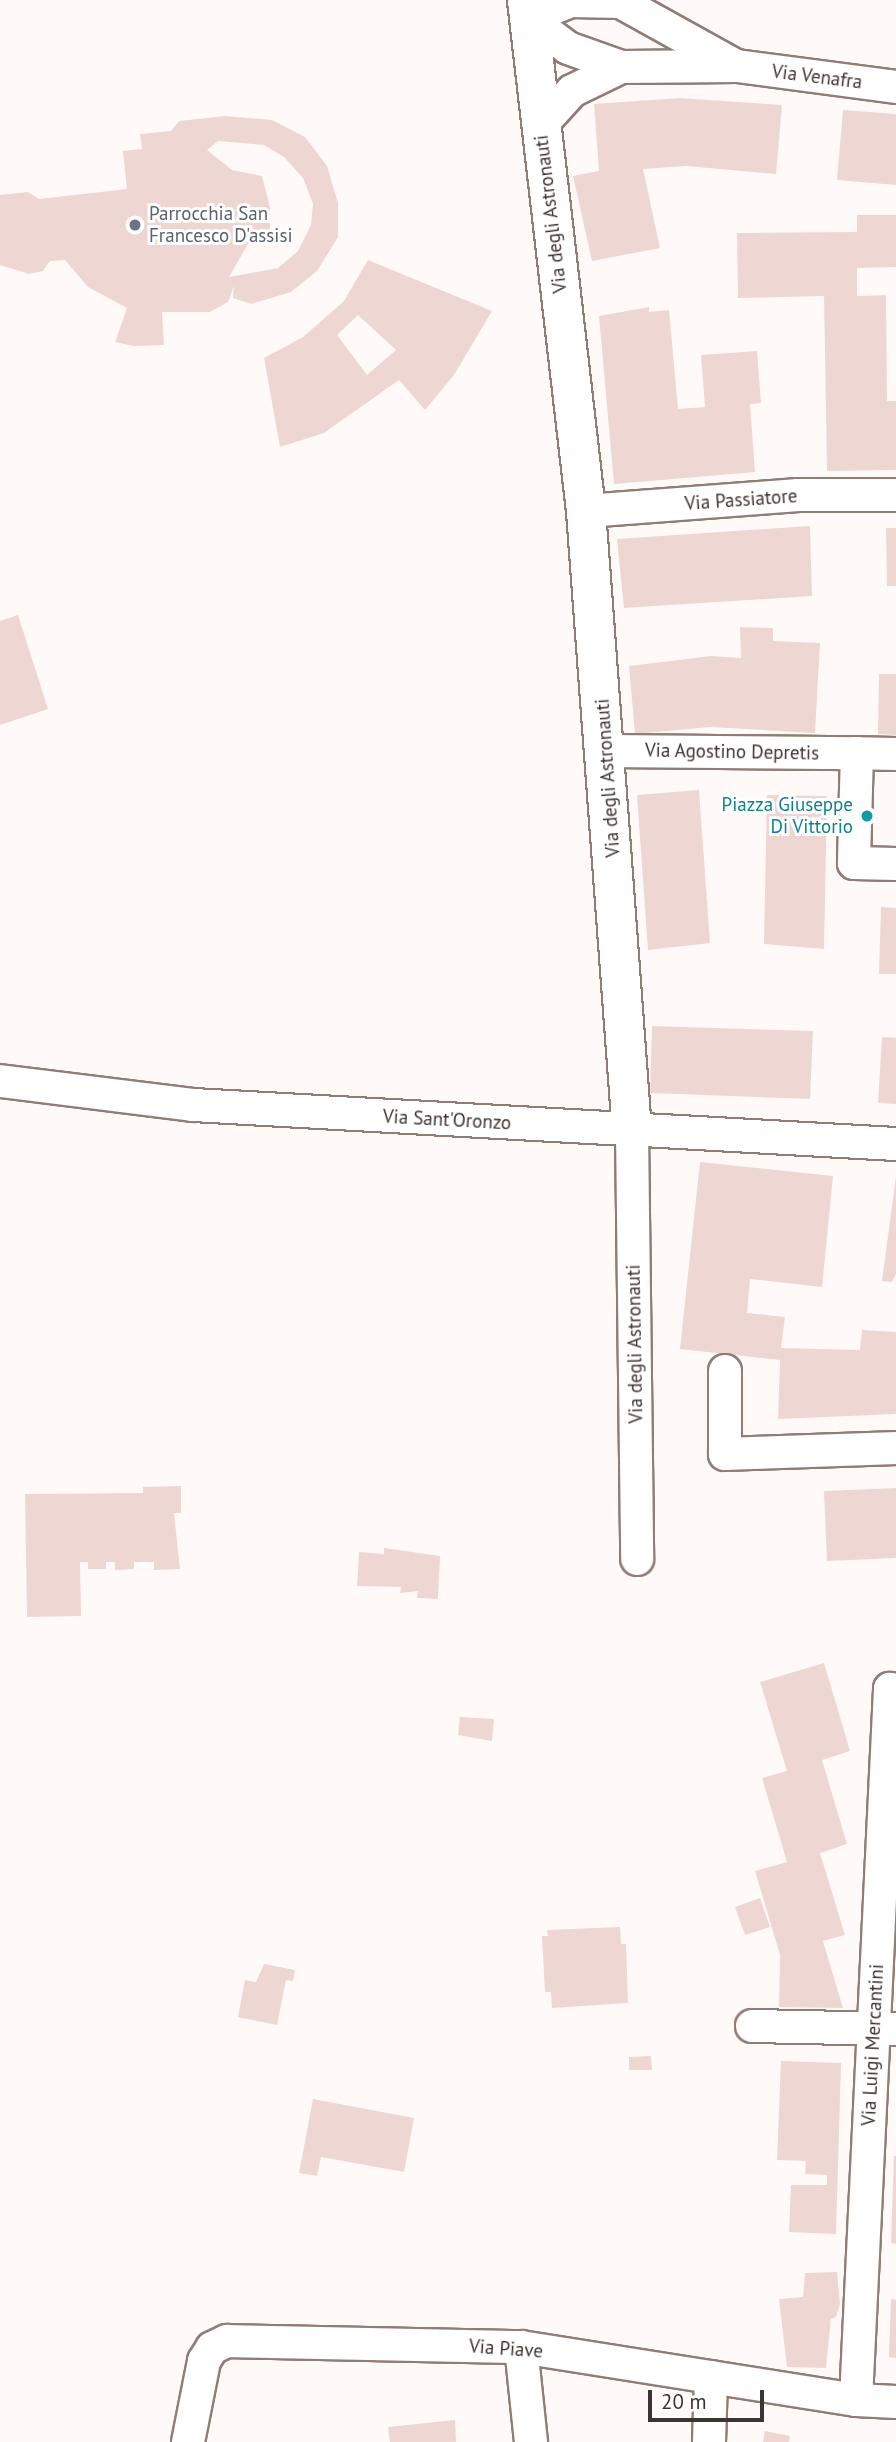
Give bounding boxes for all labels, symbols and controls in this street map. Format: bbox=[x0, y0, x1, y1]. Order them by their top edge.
street label: Via Venafra bbox=[770, 60, 864, 94]
street label: Via degli Astronauti bbox=[530, 133, 572, 295]
place label: Parrocchia San Francesco D'assisi bbox=[149, 203, 293, 247]
marker: Parrocchia San Francesco D'assisi bbox=[127, 217, 143, 233]
street label: Via Passiatore bbox=[684, 485, 798, 515]
street label: Via degli Astronauti bbox=[591, 698, 625, 858]
street label: Via Agostino Depretis bbox=[644, 739, 820, 765]
place label: Piazza Giuseppe Di Vittorio bbox=[722, 794, 853, 838]
marker: Piazza Giuseppe Di Vittorio bbox=[859, 808, 875, 824]
street label: Via Sant'Oronzo bbox=[382, 1105, 512, 1135]
street label: Via degli Astronauti bbox=[622, 1264, 648, 1424]
street label: Via Luigi Mercantini bbox=[857, 1963, 889, 2127]
street label: Via Piave bbox=[468, 2335, 544, 2363]
scale bar bbox=[651, 2376, 766, 2420]
text: 20 m bbox=[661, 2388, 707, 2415]

